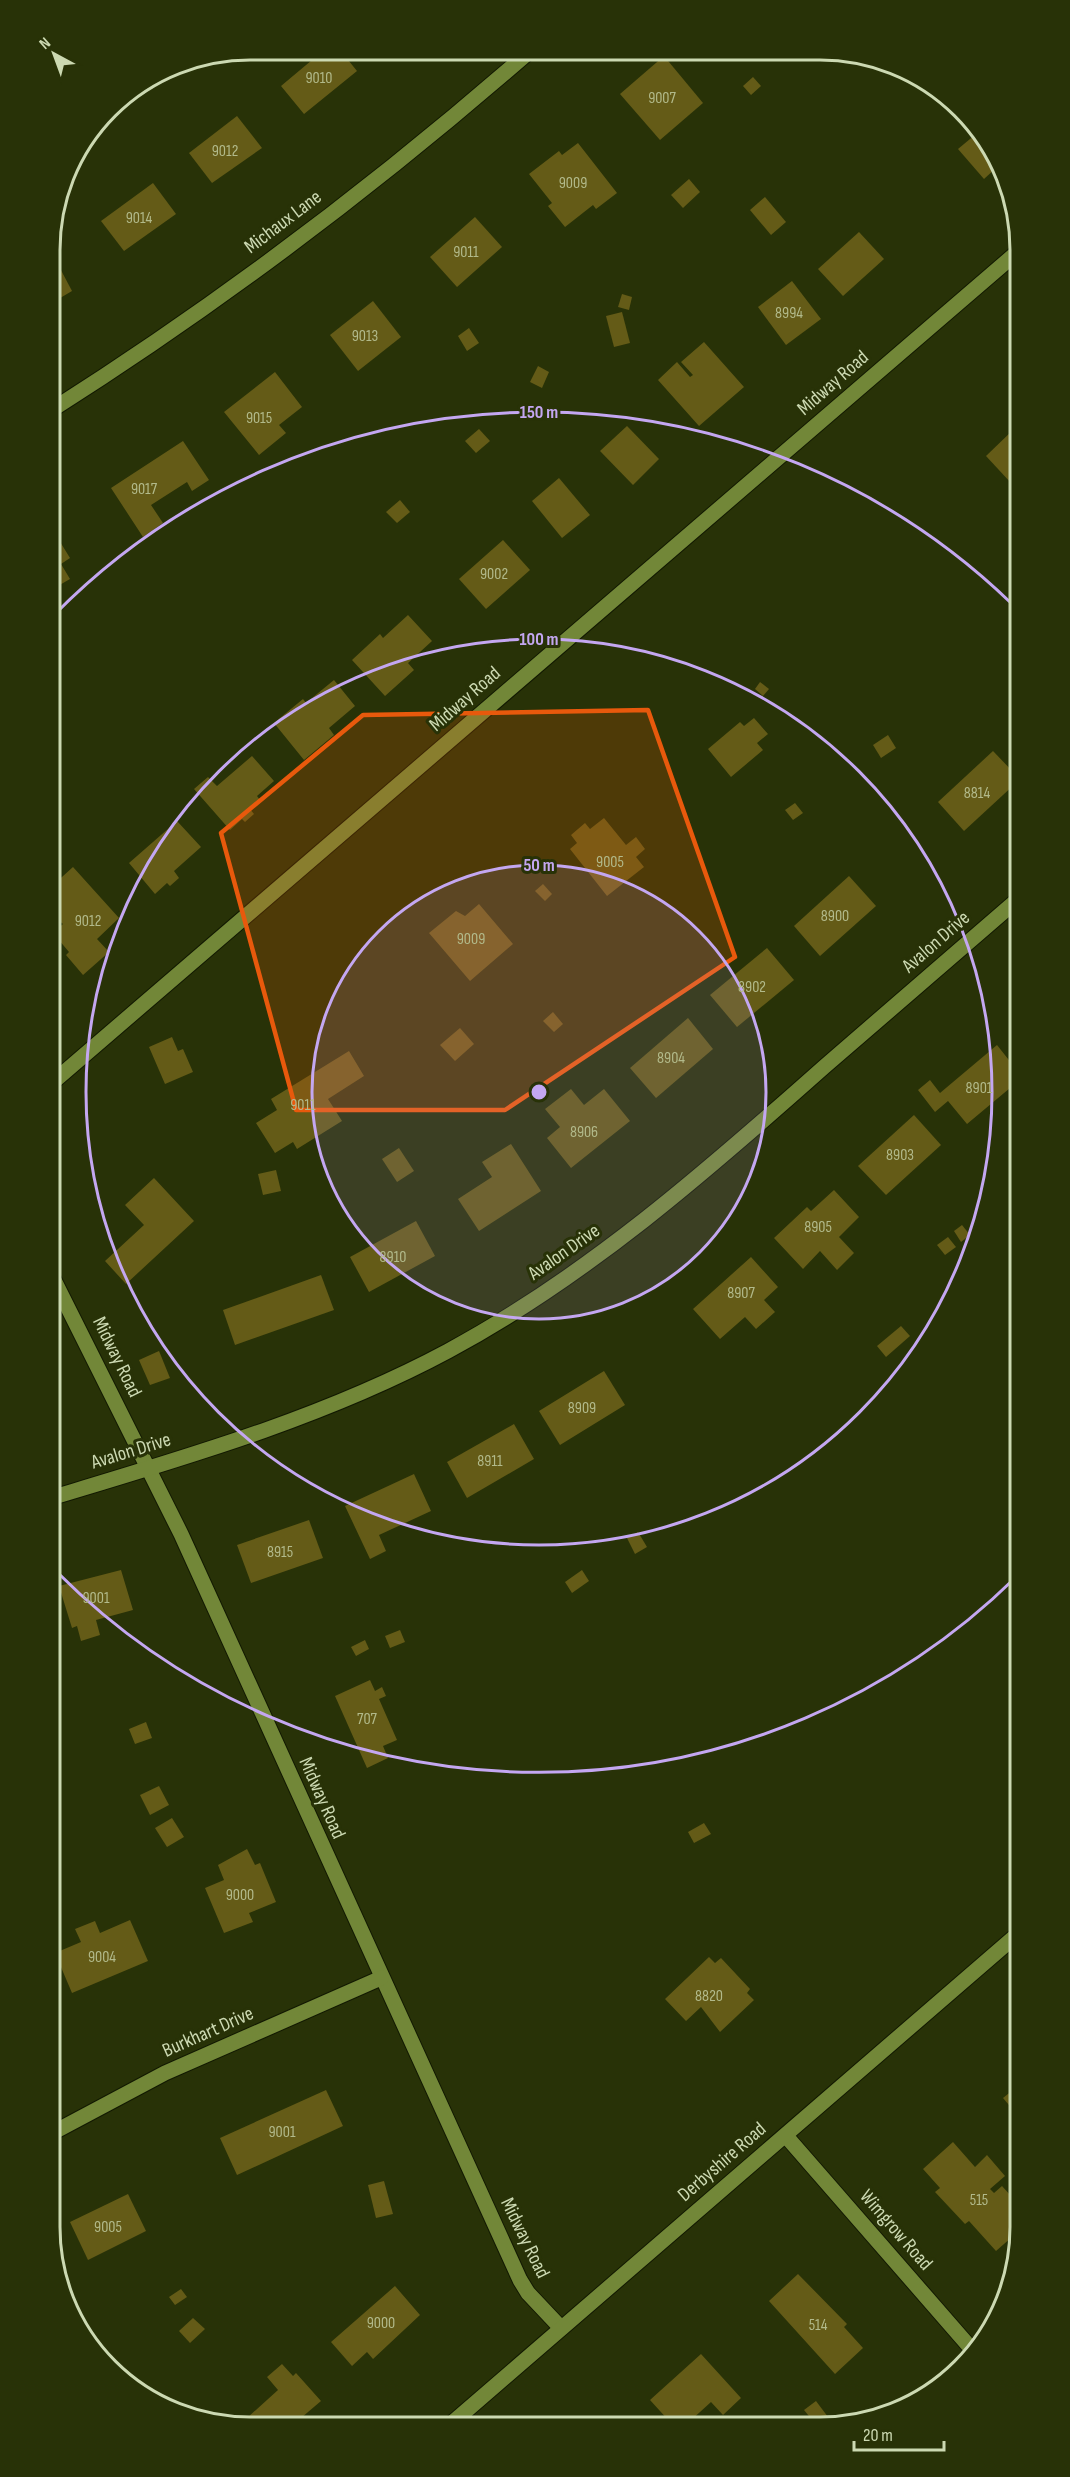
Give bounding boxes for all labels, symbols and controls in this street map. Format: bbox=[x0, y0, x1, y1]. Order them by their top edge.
north arrow bbox=[24, 24, 84, 84]
text: N bbox=[36, 34, 55, 54]
house number: 9010 bbox=[306, 69, 332, 88]
house number: 9007 bbox=[648, 89, 676, 108]
house number: 9012 bbox=[212, 142, 238, 161]
house number: 9009 bbox=[559, 174, 587, 193]
street label: Michaux Lane bbox=[240, 185, 326, 259]
house number: 9014 bbox=[126, 209, 153, 228]
house number: 9011 bbox=[453, 243, 479, 262]
house number: 8994 bbox=[775, 304, 803, 323]
house number: 9013 bbox=[352, 327, 378, 346]
street label: Midway Road bbox=[792, 346, 874, 420]
text: 150 m bbox=[520, 402, 558, 423]
house number: 9015 bbox=[246, 409, 272, 428]
house number: 9017 bbox=[131, 480, 158, 499]
house number: 9002 bbox=[480, 565, 508, 584]
text: 100 m bbox=[520, 629, 559, 650]
street label: Midway Road bbox=[424, 662, 506, 736]
house number: 8814 bbox=[964, 784, 990, 803]
house number: 9005 bbox=[596, 853, 624, 872]
text: 50 m bbox=[523, 855, 555, 876]
street label: Avalon Drive bbox=[896, 906, 975, 979]
house number: 8900 bbox=[821, 907, 849, 926]
house number: 9012 bbox=[75, 912, 101, 931]
house number: 9009 bbox=[457, 930, 485, 949]
house number: 8902 bbox=[738, 978, 766, 997]
house number: 8904 bbox=[657, 1049, 685, 1068]
house number: 8901 bbox=[966, 1079, 993, 1098]
centre of rings bbox=[529, 1082, 549, 1102]
house number: 9011 bbox=[290, 1096, 316, 1115]
house number: 8906 bbox=[570, 1123, 598, 1142]
house number: 8903 bbox=[886, 1146, 914, 1165]
house number: 8905 bbox=[804, 1218, 832, 1237]
street label: Avalon Drive bbox=[523, 1219, 605, 1286]
house number: 8910 bbox=[380, 1248, 406, 1267]
house number: 8907 bbox=[727, 1284, 755, 1303]
street label: Midway Road bbox=[87, 1313, 147, 1401]
house number: 8909 bbox=[568, 1399, 596, 1418]
street label: Avalon Drive bbox=[87, 1428, 174, 1475]
house number: 8911 bbox=[477, 1452, 503, 1471]
house number: 8915 bbox=[267, 1543, 293, 1562]
house number: 9001 bbox=[83, 1589, 110, 1608]
house number: 707 bbox=[357, 1710, 378, 1729]
street label: Midway Road bbox=[293, 1754, 351, 1842]
house number: 9000 bbox=[226, 1886, 254, 1905]
house number: 9004 bbox=[88, 1948, 116, 1967]
house number: 8820 bbox=[695, 1987, 723, 2006]
street label: Burkhart Drive bbox=[159, 2001, 257, 2063]
street label: Derbyshire Road bbox=[673, 2117, 771, 2207]
house number: 9001 bbox=[269, 2123, 296, 2142]
street label: Wimgrow Road bbox=[854, 2185, 938, 2275]
house number: 515 bbox=[970, 2191, 988, 2210]
street label: Midway Road bbox=[495, 2194, 555, 2282]
house number: 9005 bbox=[94, 2218, 122, 2237]
house number: 9000 bbox=[367, 2314, 395, 2333]
house number: 514 bbox=[809, 2316, 828, 2335]
scale bar bbox=[854, 2414, 944, 2452]
text: 20 m bbox=[863, 2425, 893, 2446]

